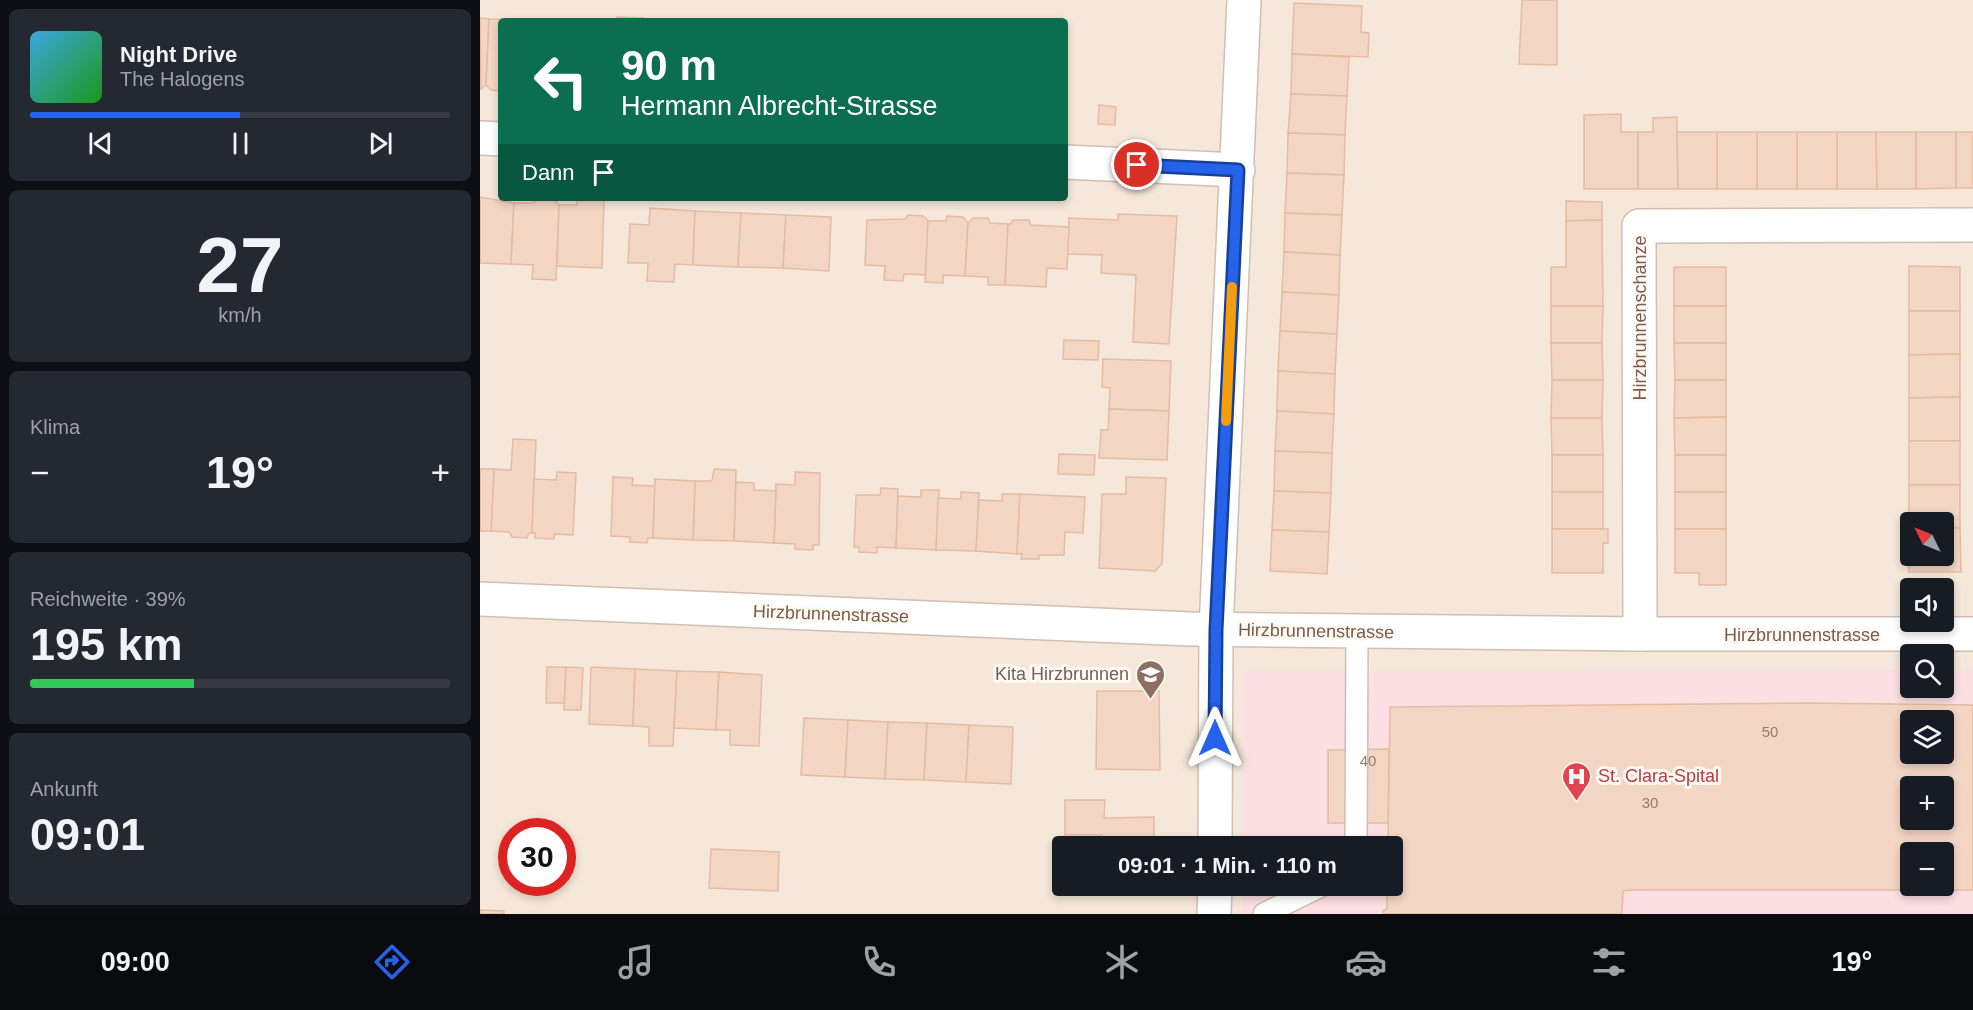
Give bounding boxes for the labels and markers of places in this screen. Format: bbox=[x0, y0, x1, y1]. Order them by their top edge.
pin bbox=[1111, 139, 1162, 190]
school or university icon: Kita Hirzbrunnen bbox=[1134, 658, 1166, 700]
place label: Kita Hirzbrunnen bbox=[995, 664, 1129, 684]
hospital icon: St. Clara-Spital bbox=[1561, 760, 1593, 802]
place label: St. Clara-Spital bbox=[1598, 766, 1719, 786]

